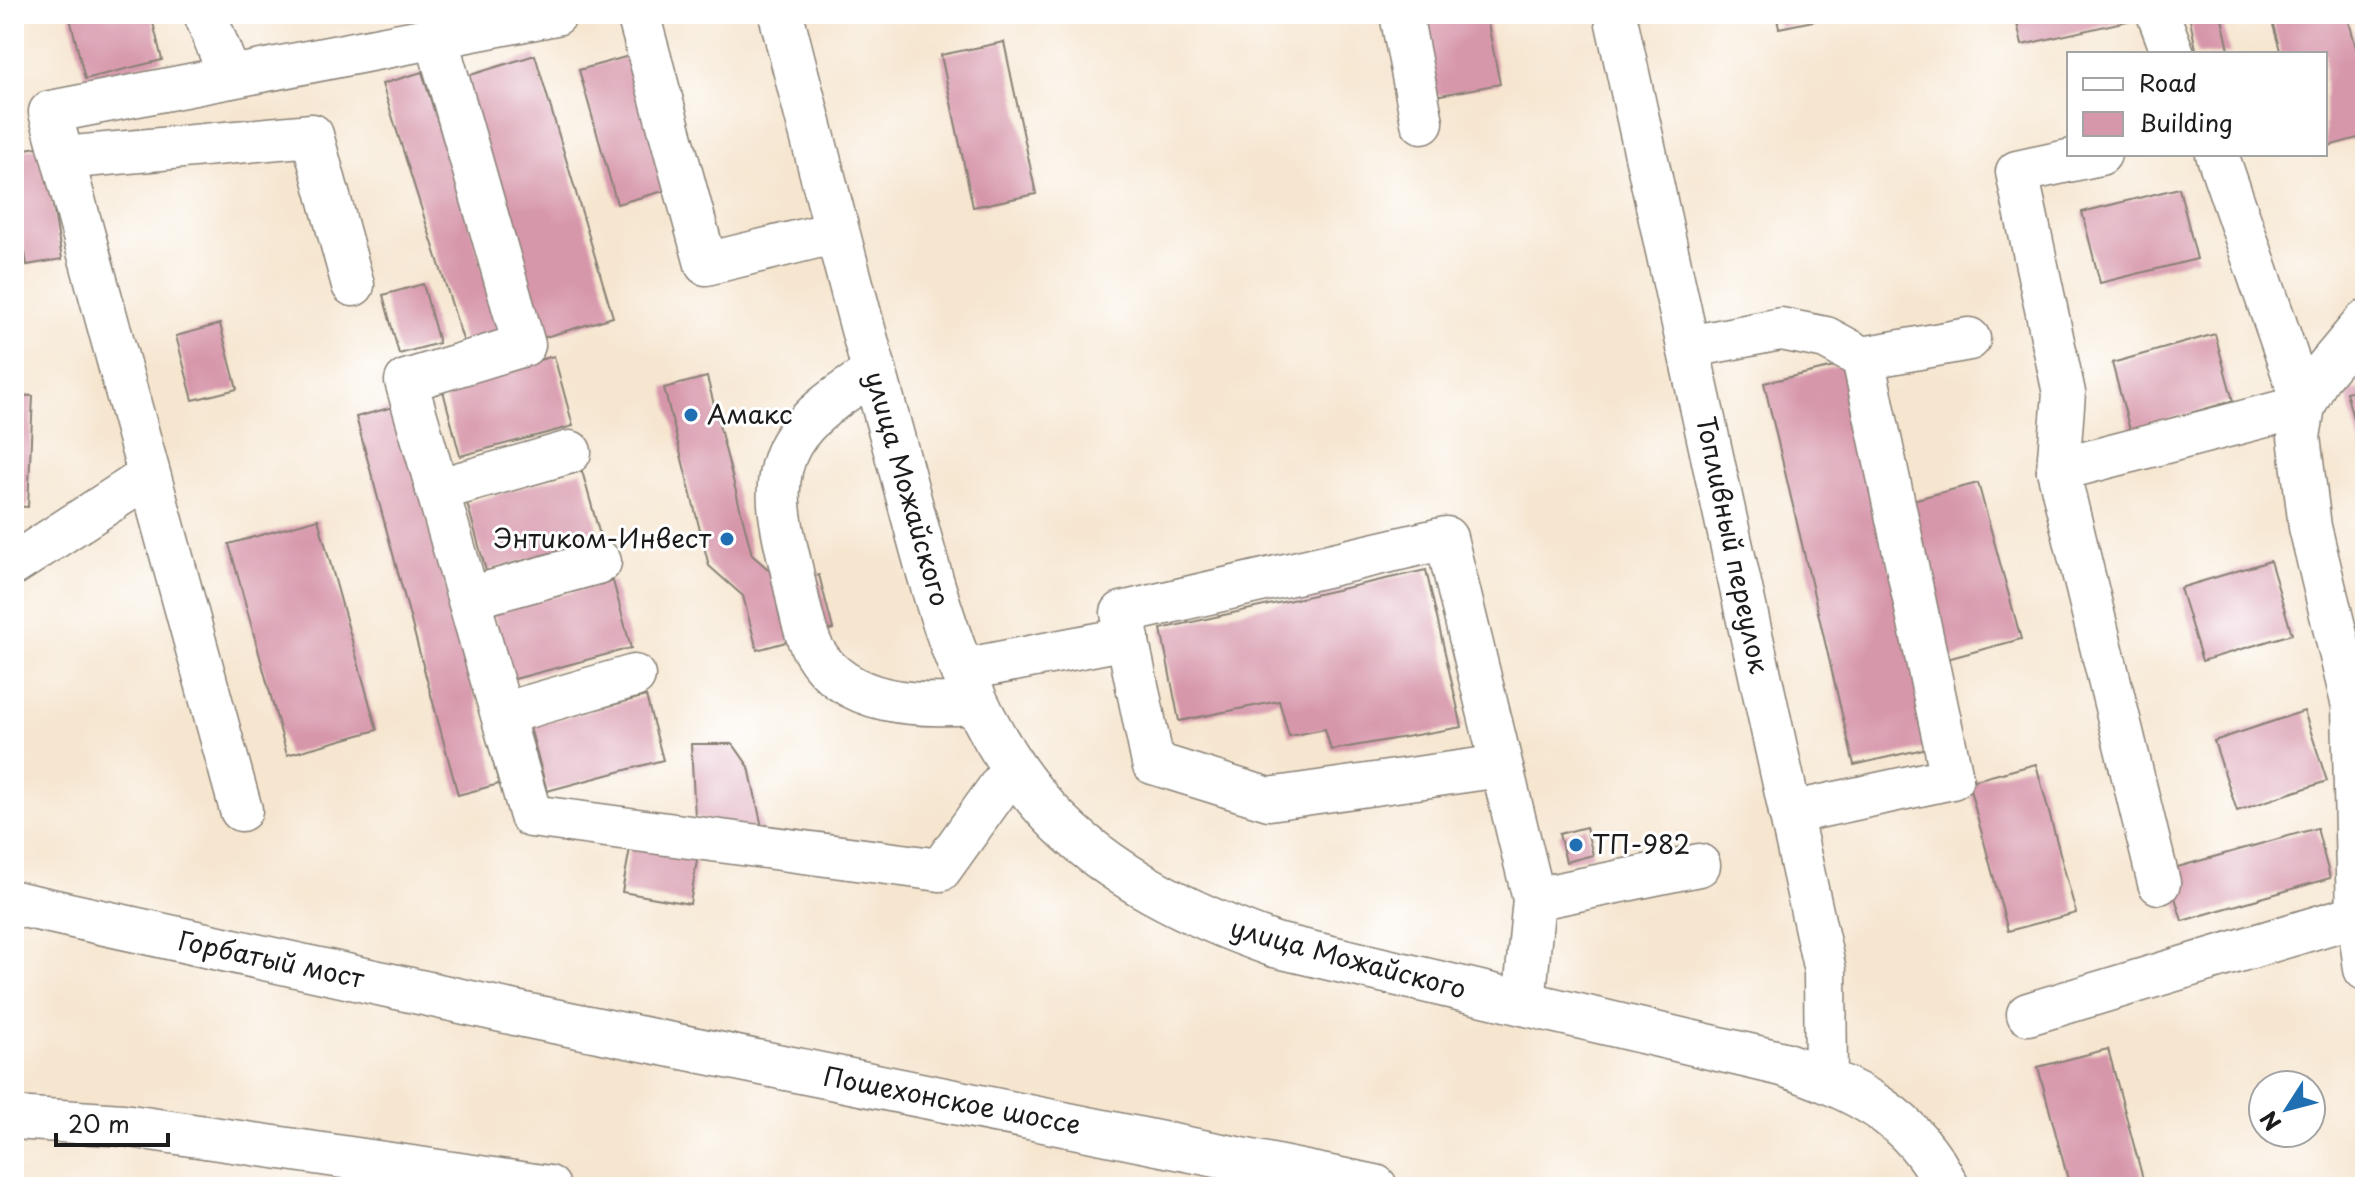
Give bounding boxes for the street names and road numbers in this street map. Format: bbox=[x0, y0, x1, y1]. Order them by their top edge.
street label: улица Можайского bbox=[856, 367, 961, 611]
street label: Топливный переулок bbox=[1687, 413, 1780, 677]
street label: улица Можайского bbox=[1226, 907, 1471, 1008]
street label: Горбатый мост bbox=[175, 920, 368, 997]
street label: Пошехонское шоссе bbox=[820, 1055, 1084, 1144]

